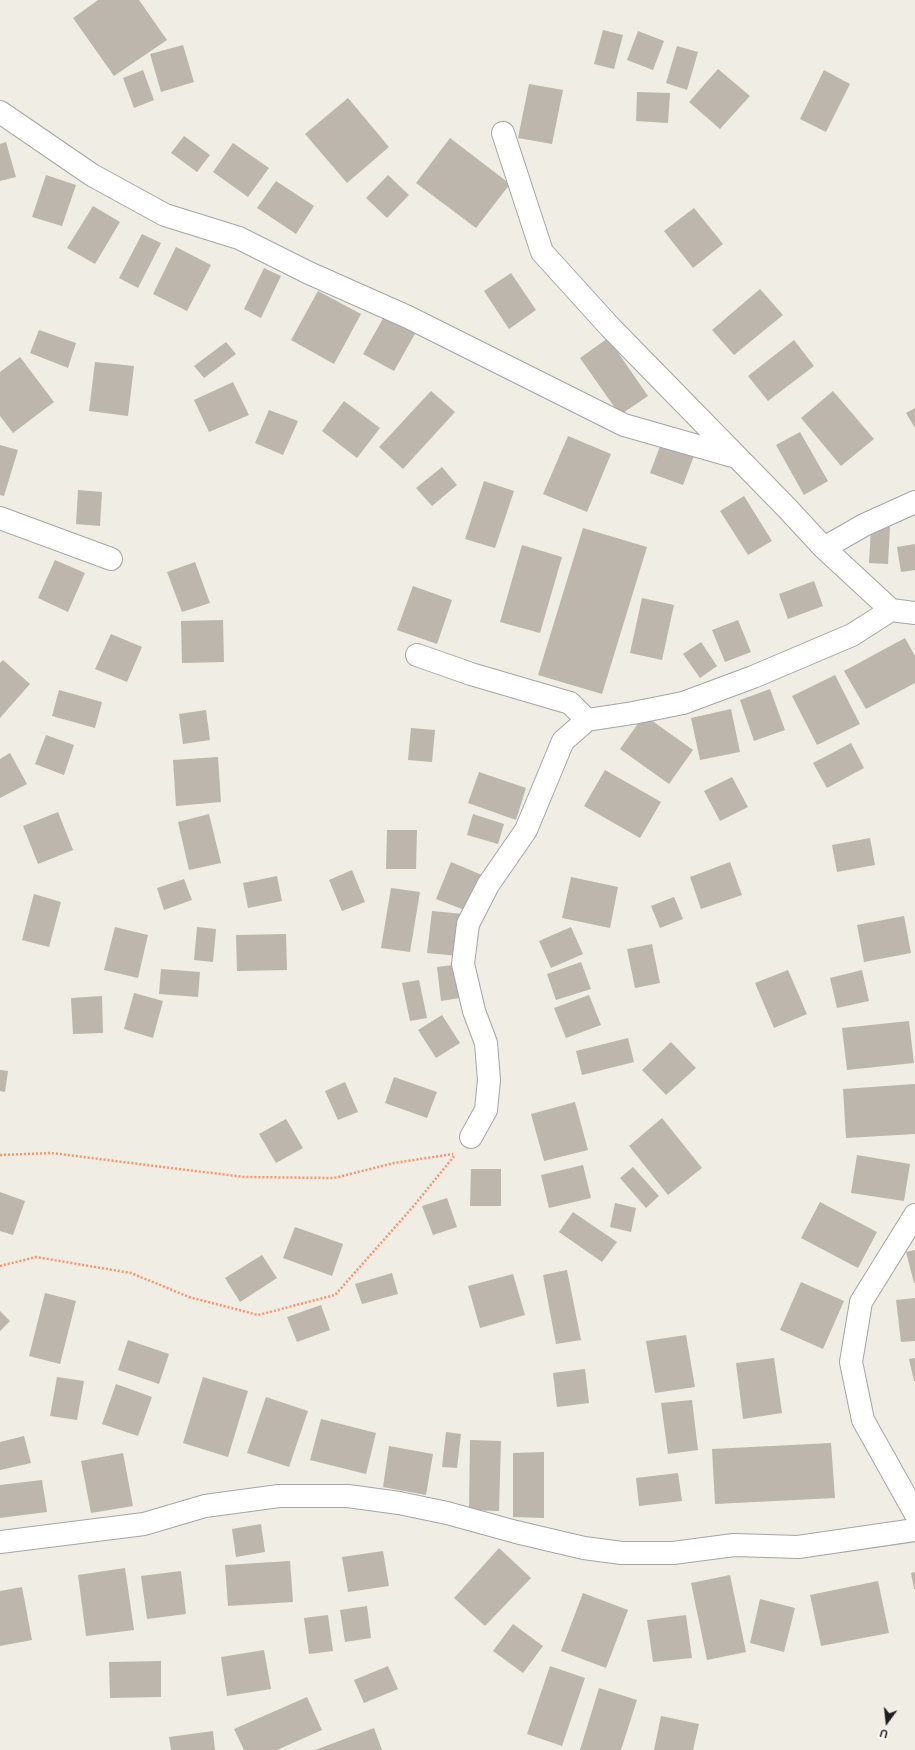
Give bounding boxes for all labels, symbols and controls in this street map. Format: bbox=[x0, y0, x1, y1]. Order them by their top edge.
north arrow bbox=[867, 1702, 907, 1742]
text: U bbox=[878, 1726, 890, 1741]

